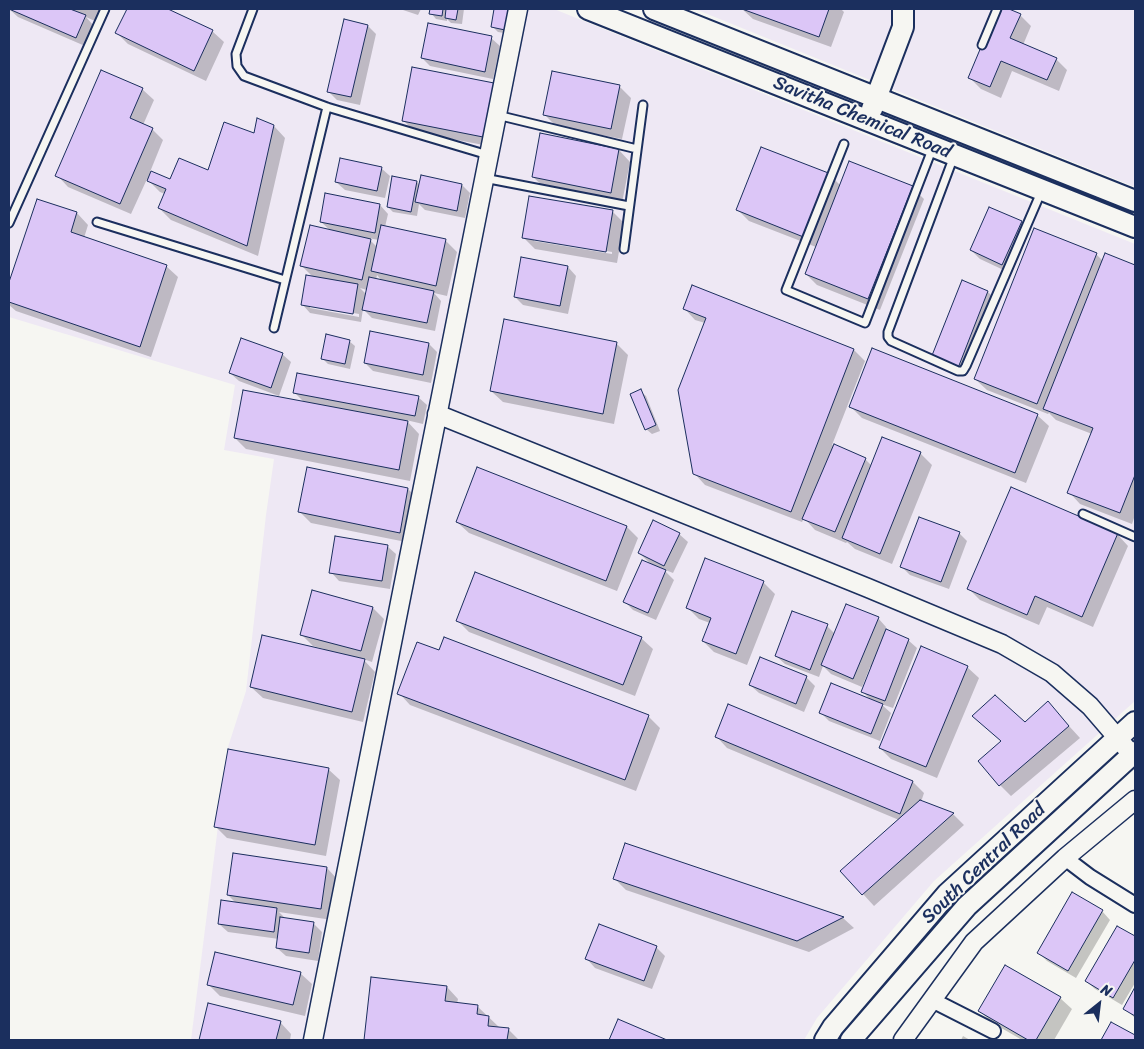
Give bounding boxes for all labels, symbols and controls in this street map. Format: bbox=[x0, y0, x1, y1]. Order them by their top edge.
street label: Savitha Chemical Road bbox=[770, 72, 954, 164]
street label: South Central Road bbox=[917, 799, 1051, 929]
text: N bbox=[1096, 977, 1117, 1004]
north arrow bbox=[1074, 979, 1124, 1029]

